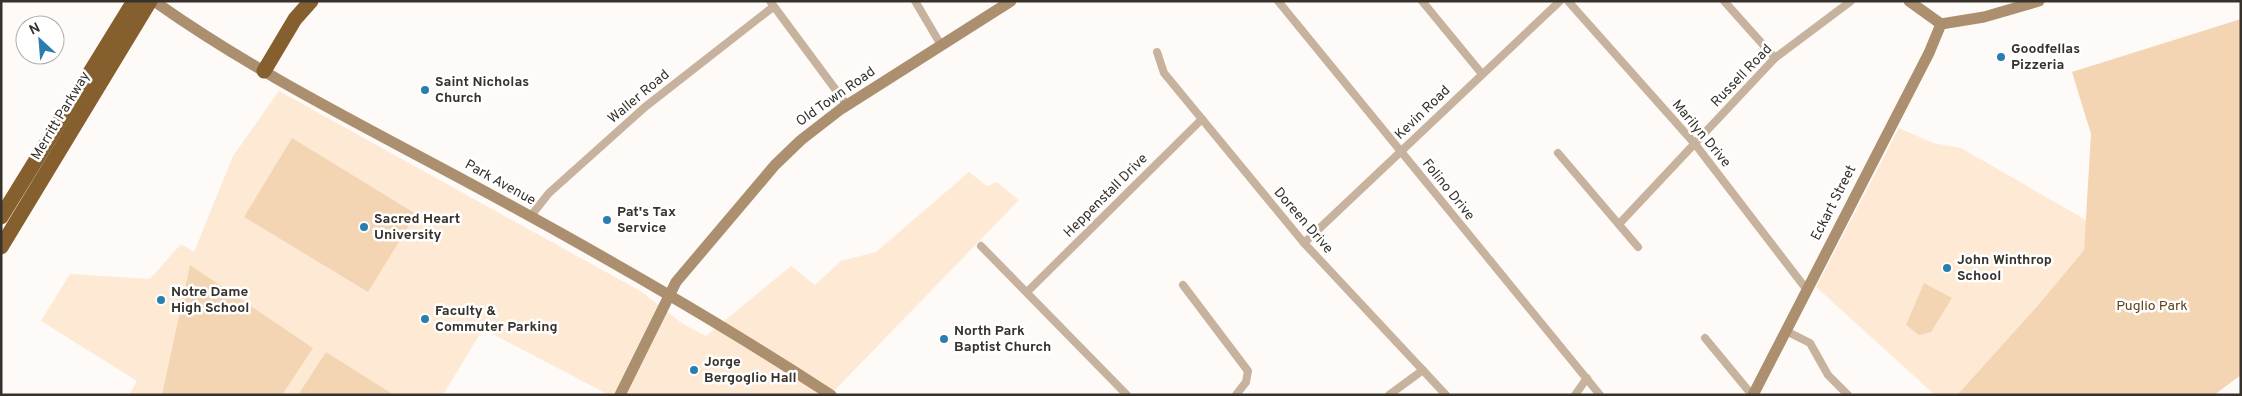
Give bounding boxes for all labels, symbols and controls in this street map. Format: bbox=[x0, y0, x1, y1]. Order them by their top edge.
north arrow bbox=[15, 15, 65, 65]
text: N bbox=[27, 20, 43, 40]
street label: Russell Road bbox=[1708, 41, 1776, 111]
place label: Goodfellas Pizzeria bbox=[2011, 41, 2080, 74]
marker: Goodfellas Pizzeria bbox=[1995, 51, 2007, 63]
street label: Old Town Road bbox=[793, 63, 879, 131]
street label: Waller Road bbox=[605, 66, 673, 128]
street label: Merritt Parkway bbox=[28, 69, 94, 163]
place label: Saint Nicholas Church bbox=[435, 74, 529, 107]
street label: Kevin Road bbox=[1392, 82, 1454, 144]
marker: Saint Nicholas Church bbox=[419, 84, 431, 96]
street label: Marilyn Drive bbox=[1668, 97, 1734, 171]
street label: Heppenstall Drive bbox=[1060, 150, 1152, 242]
street label: Folino Drive bbox=[1418, 156, 1478, 224]
street label: Park Avenue bbox=[462, 157, 538, 209]
street label: Eckart Street bbox=[1808, 162, 1860, 244]
street label: Doreen Drive bbox=[1270, 184, 1336, 258]
place label: Pat's Tax Service bbox=[617, 204, 676, 237]
place label: Sacred Heart University bbox=[374, 211, 460, 244]
marker: Pat's Tax Service bbox=[601, 214, 613, 226]
marker: Sacred Heart University bbox=[358, 221, 370, 233]
place label: John Winthrop School bbox=[1957, 252, 2052, 285]
marker: John Winthrop School bbox=[1941, 262, 1953, 274]
place label: Notre Dame High School bbox=[171, 284, 249, 317]
marker: Notre Dame High School bbox=[155, 294, 167, 306]
park label: Puglio Park bbox=[2116, 298, 2188, 315]
place label: Faculty & Commuter Parking bbox=[435, 303, 558, 336]
marker: Faculty & Commuter Parking bbox=[419, 313, 431, 325]
place label: North Park Baptist Church bbox=[954, 323, 1051, 356]
marker: North Park Baptist Church bbox=[938, 333, 950, 345]
place label: Jorge Bergoglio Hall bbox=[704, 354, 797, 387]
marker: Jorge Bergoglio Hall bbox=[688, 364, 700, 376]

